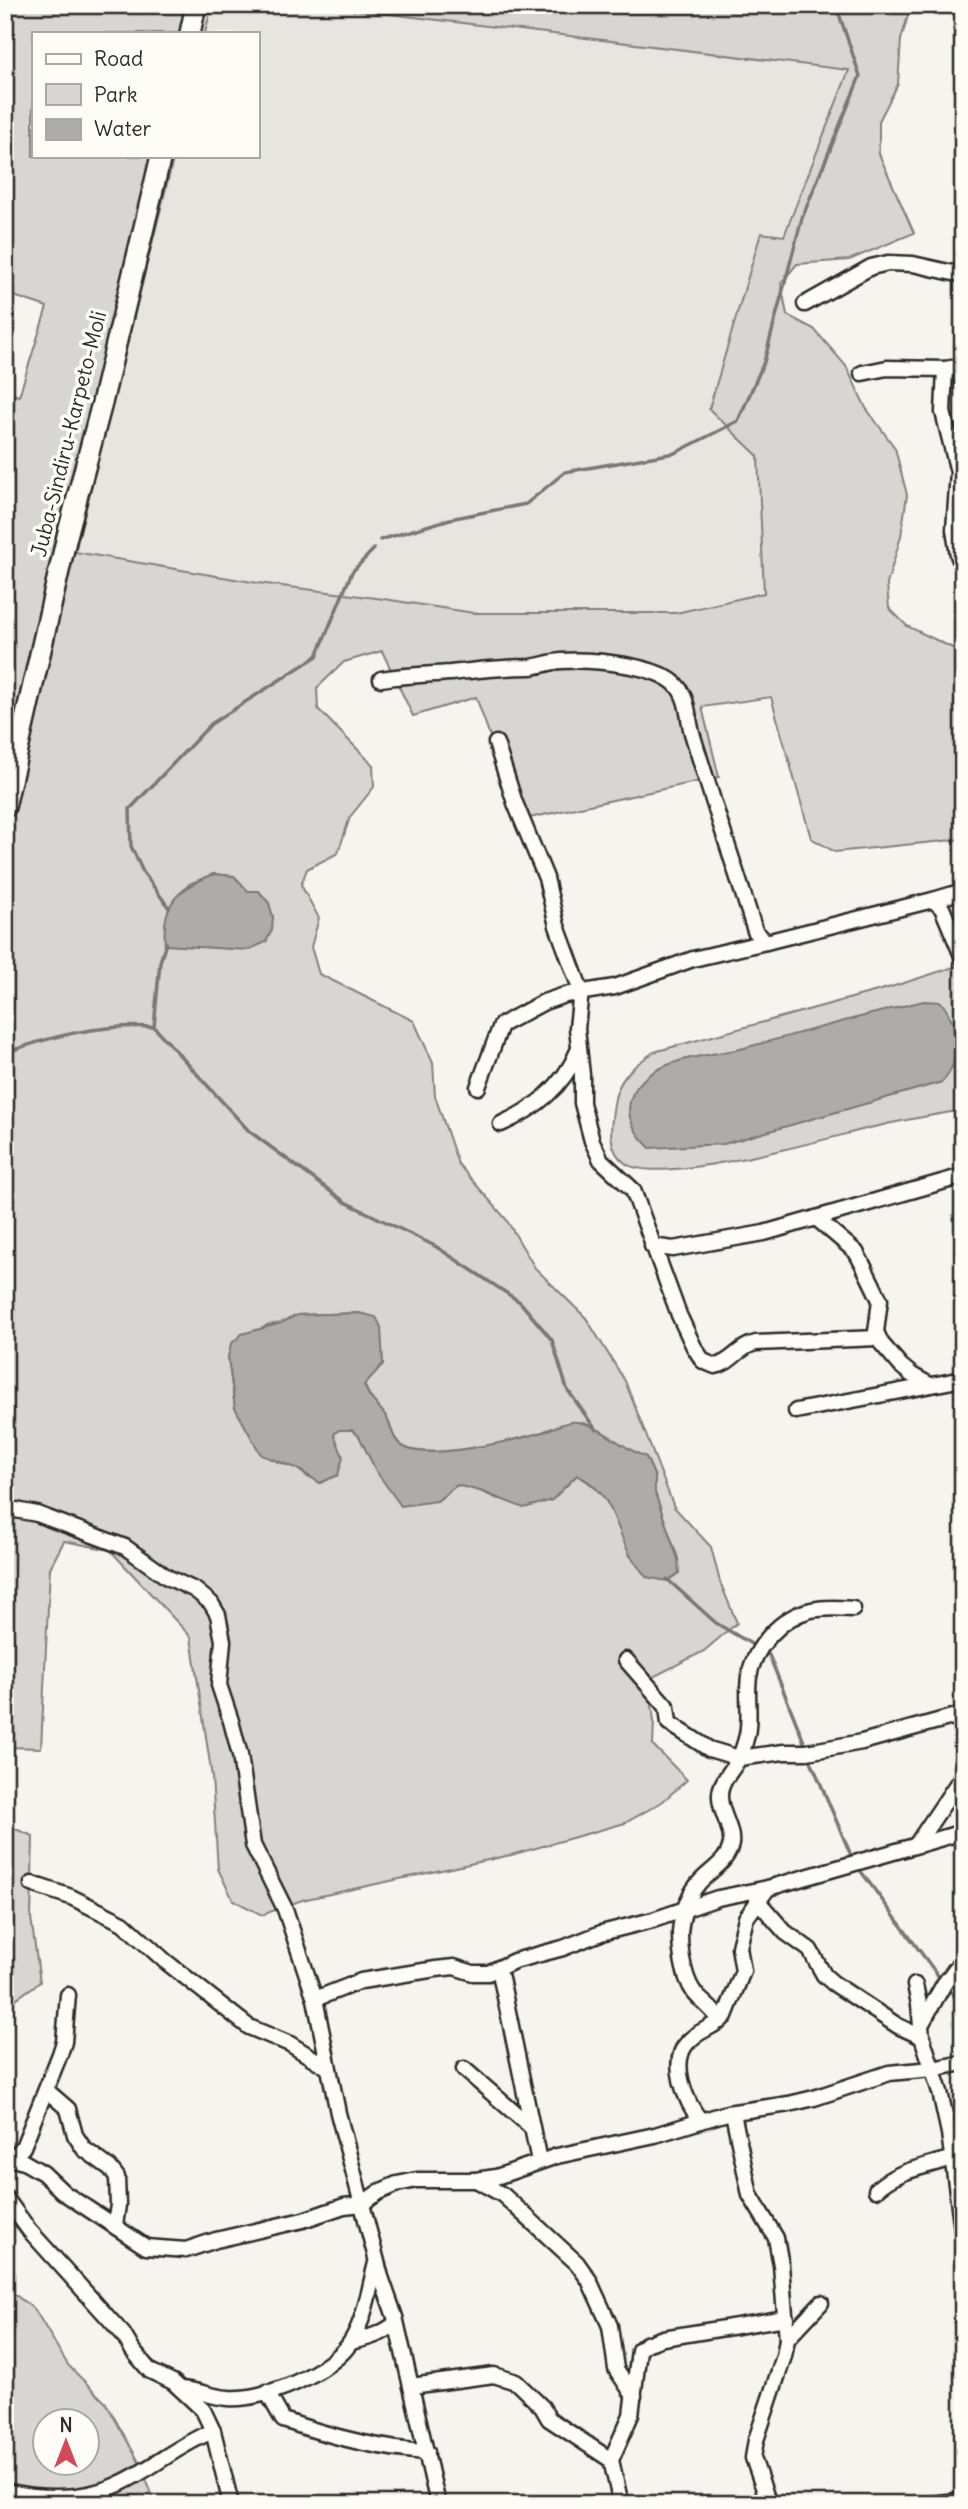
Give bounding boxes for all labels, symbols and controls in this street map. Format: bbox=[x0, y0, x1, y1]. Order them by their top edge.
legend bbox=[32, 32, 259, 158]
text: Road bbox=[94, 45, 143, 72]
text: Park bbox=[94, 81, 137, 108]
text: Water bbox=[94, 115, 152, 142]
street label: Juba-Sindiru-Karpeto-Moli bbox=[25, 308, 112, 560]
north arrow bbox=[32, 2408, 102, 2478]
text: N bbox=[59, 2413, 73, 2437]

